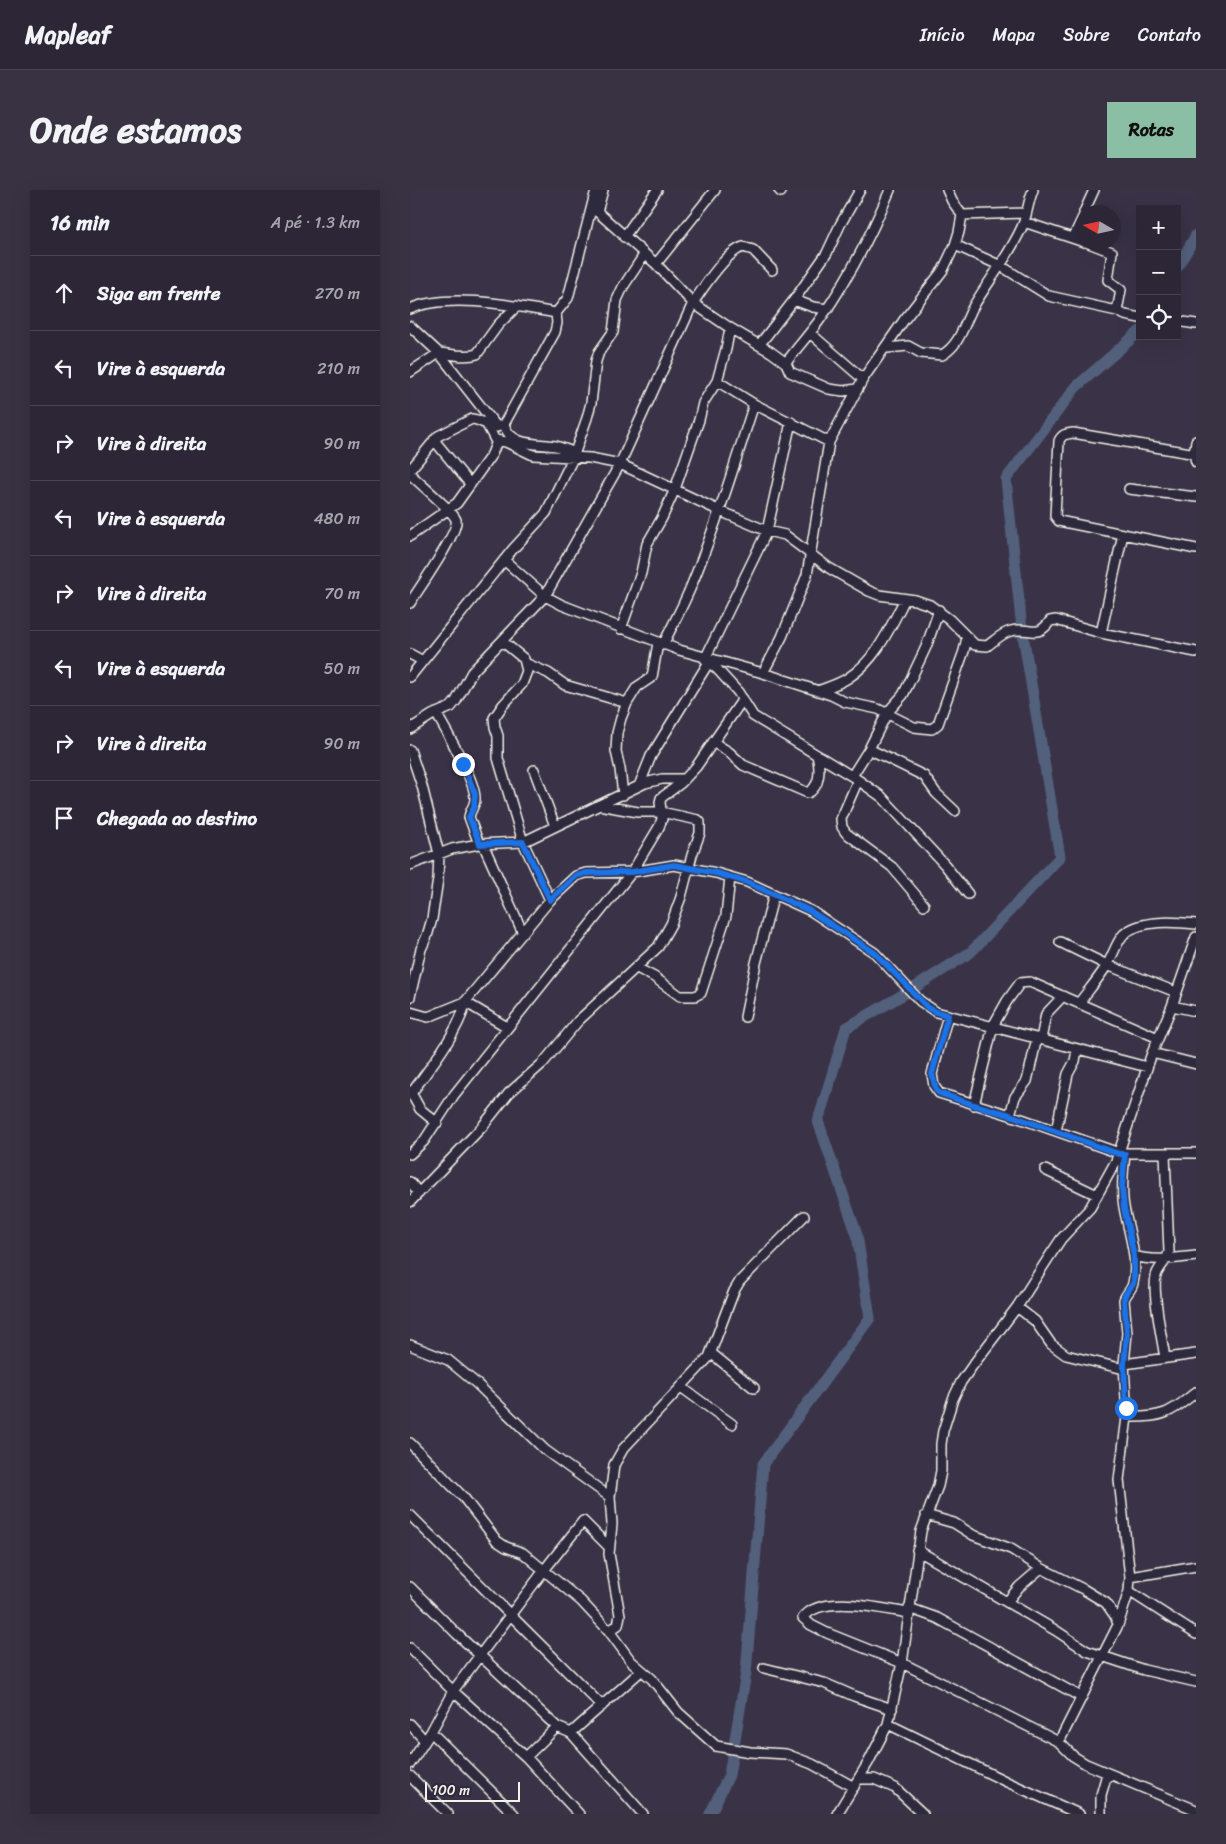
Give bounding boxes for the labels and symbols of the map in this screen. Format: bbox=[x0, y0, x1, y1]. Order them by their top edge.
north arrow bbox=[1076, 205, 1121, 250]
route end bbox=[452, 753, 475, 776]
route start bbox=[1115, 1397, 1138, 1420]
scale bar bbox=[425, 1779, 520, 1802]

